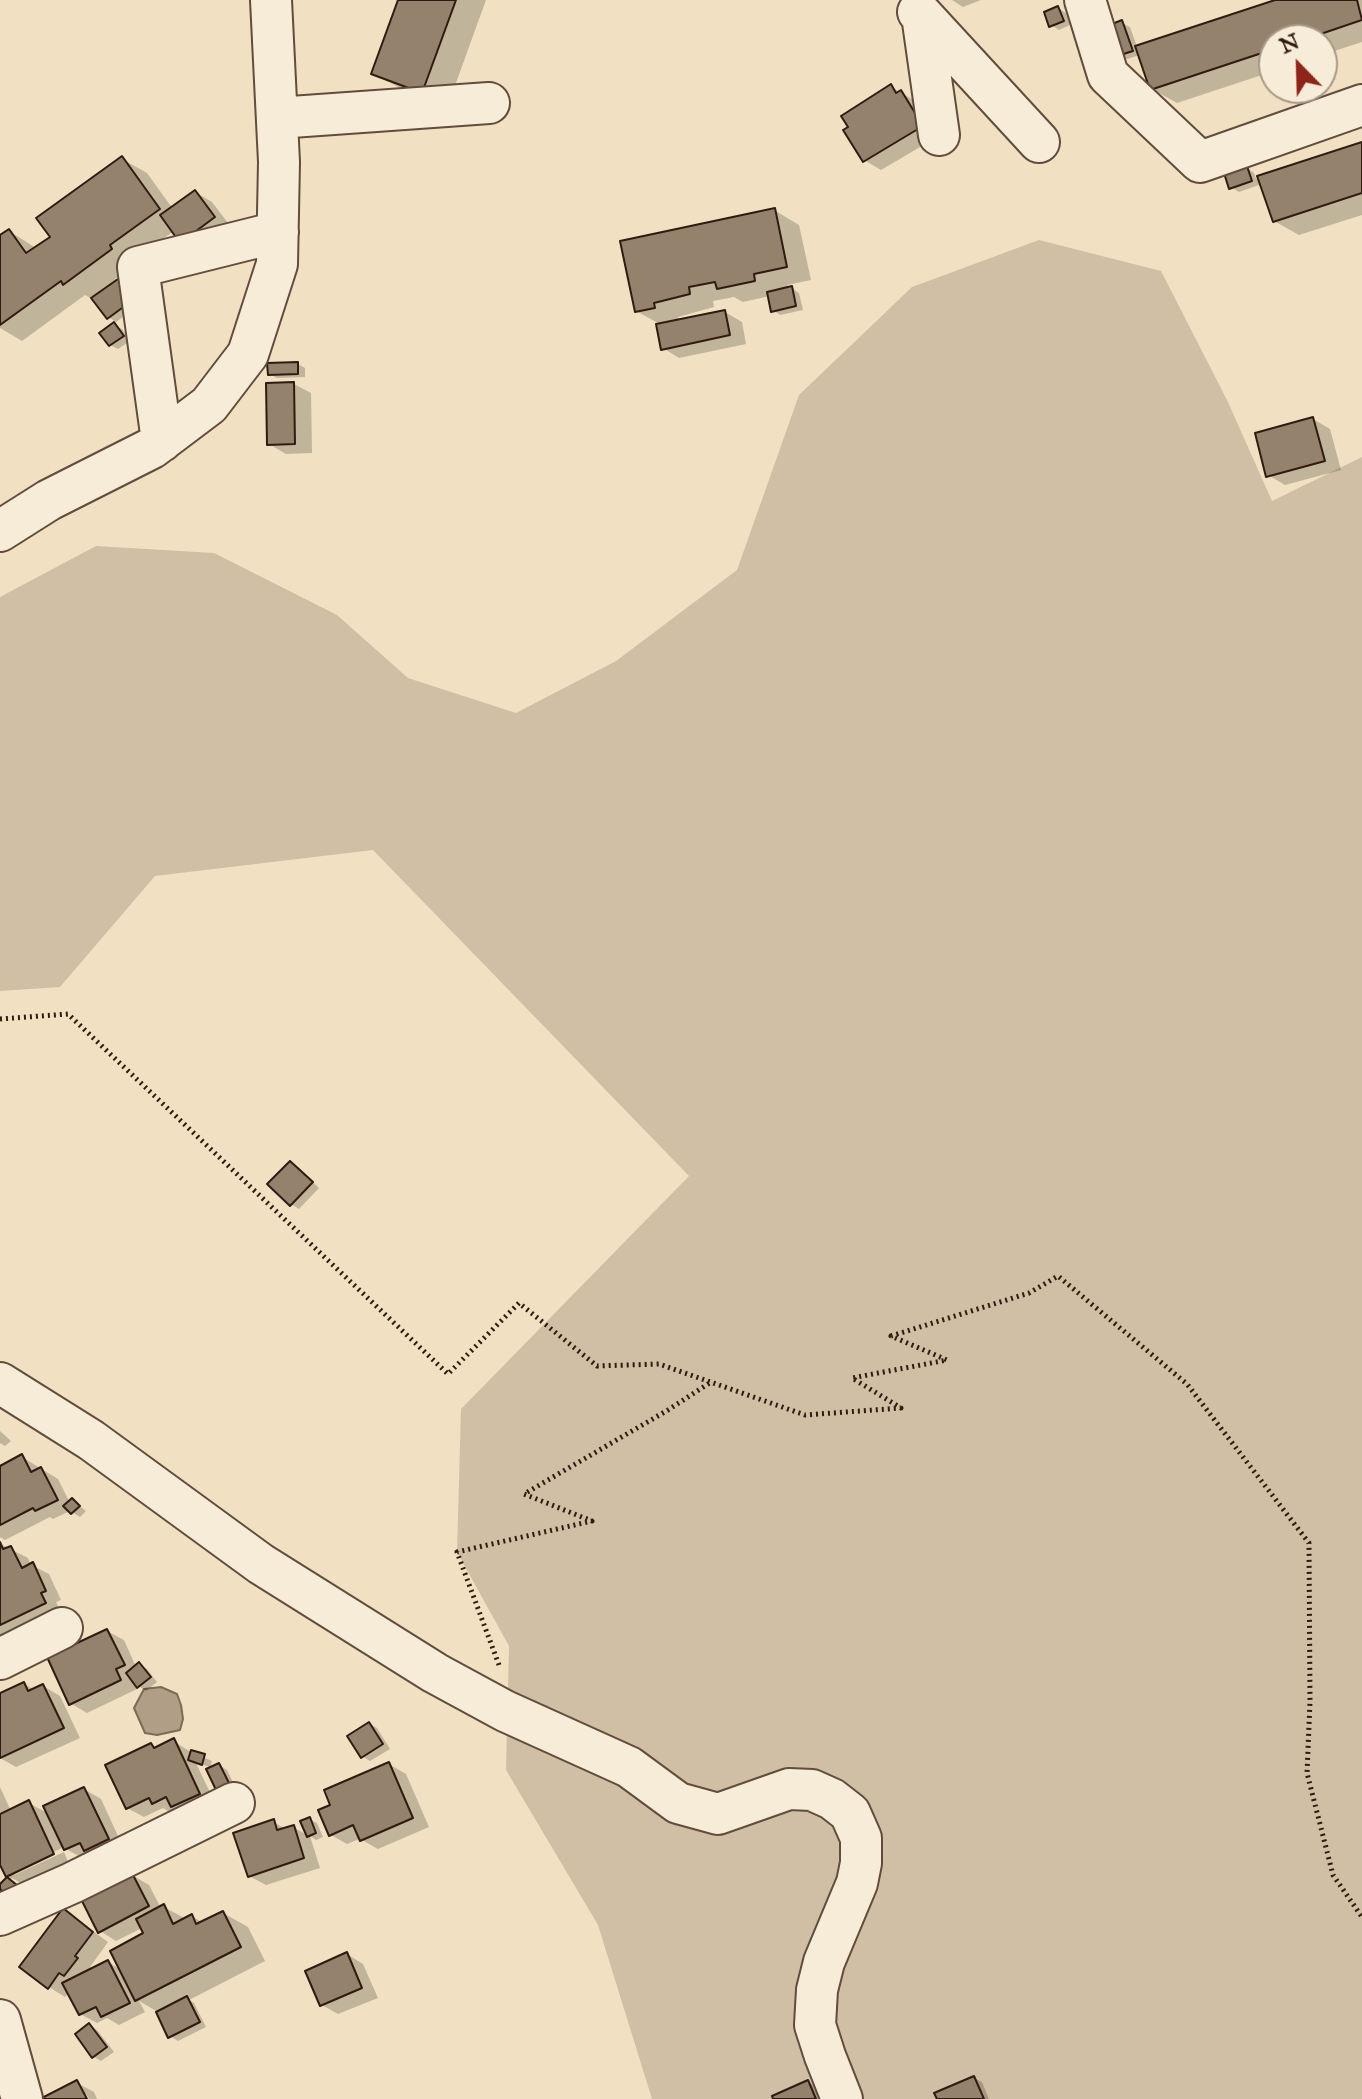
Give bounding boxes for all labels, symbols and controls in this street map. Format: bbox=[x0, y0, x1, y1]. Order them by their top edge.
north arrow bbox=[1258, 24, 1338, 104]
text: N bbox=[1275, 27, 1303, 59]

